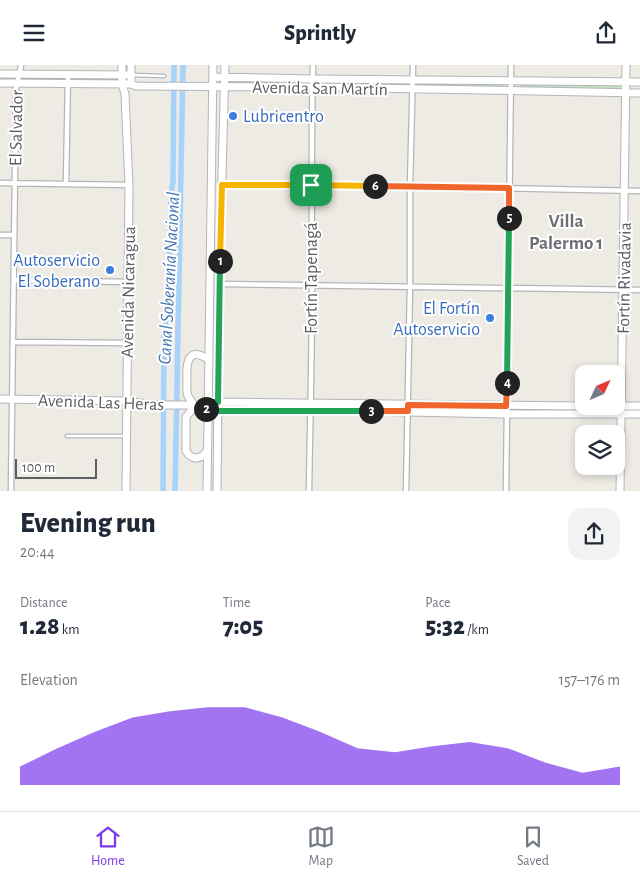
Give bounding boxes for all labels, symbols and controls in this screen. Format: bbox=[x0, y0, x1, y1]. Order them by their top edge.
icon: menu bbox=[20, 19, 48, 47]
icon: share bbox=[592, 19, 620, 47]
text: Sprintly bbox=[284, 22, 356, 44]
street label: Avenida San Martín bbox=[252, 79, 388, 99]
street label: El Salvador bbox=[7, 89, 27, 166]
place label: Lubricentro bbox=[243, 108, 324, 126]
marker: Lubricentro bbox=[227, 110, 239, 122]
pin bbox=[290, 164, 332, 206]
icon: arrive bbox=[297, 171, 325, 199]
pin: 6 bbox=[362, 173, 388, 199]
text: 6 bbox=[372, 179, 379, 193]
water label: Canal Soberanía Nacional bbox=[155, 191, 184, 365]
pin: 5 bbox=[496, 205, 522, 231]
text: 5 bbox=[506, 211, 513, 225]
district label: Villa Palermo 1 bbox=[529, 212, 603, 253]
street label: Fortín Tapenagá bbox=[303, 222, 321, 334]
street label: Fortín Rivadavia bbox=[615, 222, 635, 334]
street label: Avenida Nicaragua bbox=[119, 226, 139, 358]
pin: 1 bbox=[208, 249, 232, 273]
place label: Autoservicio El Soberano bbox=[13, 252, 100, 291]
text: 1 bbox=[218, 254, 223, 268]
marker: Autoservicio El Soberano bbox=[104, 264, 116, 276]
place label: El Fortín Autoservicio bbox=[393, 300, 480, 339]
marker: El Fortín Autoservicio bbox=[484, 312, 496, 324]
north arrow bbox=[575, 365, 625, 415]
map controls bbox=[575, 365, 625, 475]
pin: 4 bbox=[494, 371, 520, 395]
text: 4 bbox=[504, 376, 511, 390]
street label: Avenida Las Heras bbox=[38, 392, 164, 414]
pin: 2 bbox=[194, 397, 218, 421]
pin: 3 bbox=[358, 399, 384, 423]
text: 2 bbox=[203, 402, 210, 416]
text: 3 bbox=[368, 404, 375, 418]
button: layers bbox=[575, 425, 625, 475]
scale bar bbox=[15, 456, 98, 479]
text: 100 m bbox=[22, 461, 55, 475]
button: share bbox=[568, 508, 620, 560]
text: Evening run bbox=[20, 510, 156, 538]
text: 20:44 bbox=[20, 544, 55, 560]
text: Distance bbox=[20, 596, 67, 610]
text: Time bbox=[223, 596, 251, 610]
text: Pace bbox=[425, 596, 451, 610]
text: 1.28 bbox=[20, 614, 59, 639]
text: 7:05 bbox=[223, 614, 263, 639]
text: 5:32 bbox=[425, 614, 465, 639]
text: km bbox=[59, 623, 79, 637]
text: /km bbox=[465, 623, 489, 637]
text: Elevation bbox=[20, 672, 78, 688]
text: 157–176 m bbox=[558, 672, 620, 688]
tab: Home bbox=[91, 823, 125, 870]
tab: Map bbox=[307, 823, 335, 870]
tab: Saved bbox=[517, 823, 549, 870]

